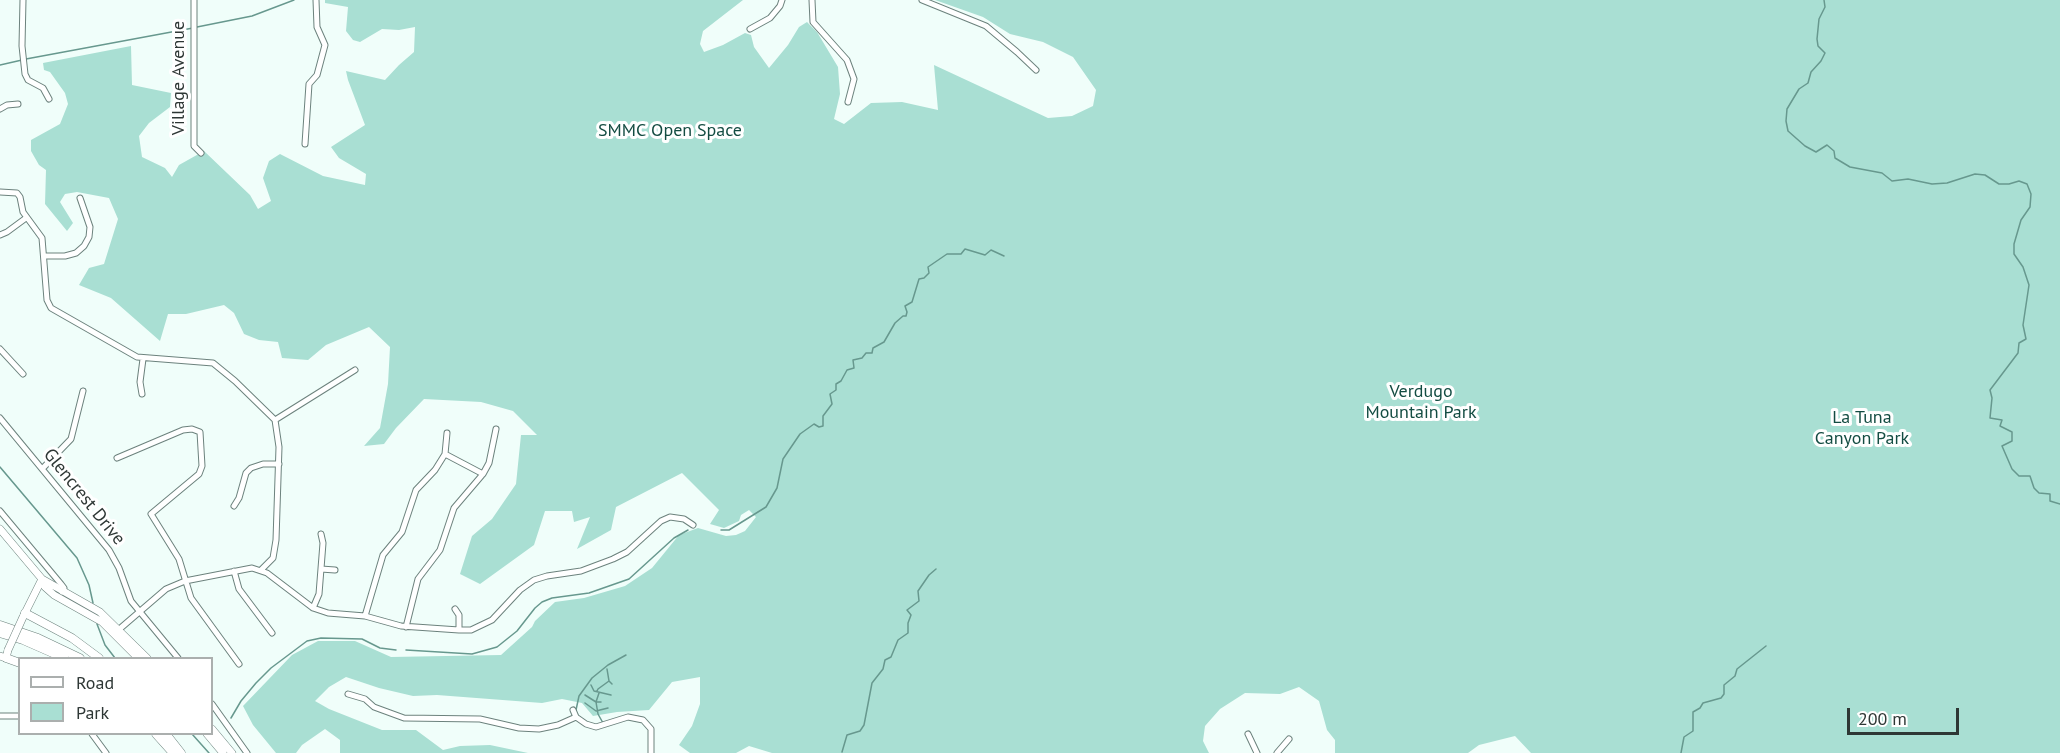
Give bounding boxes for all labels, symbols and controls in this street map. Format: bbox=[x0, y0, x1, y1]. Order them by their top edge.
street label: Village Avenue bbox=[168, 21, 190, 135]
park label: SMMC Open Space bbox=[598, 120, 742, 142]
park label: Verdugo Mountain Park bbox=[1365, 381, 1477, 424]
park label: La Tuna Canyon Park bbox=[1815, 407, 1909, 450]
street label: Glencrest Drive bbox=[39, 445, 129, 549]
legend bbox=[18, 657, 213, 735]
text: Road bbox=[76, 671, 114, 694]
scale bar bbox=[1850, 696, 1962, 734]
text: Park bbox=[76, 701, 109, 724]
text: 200 m bbox=[1858, 707, 1907, 730]

